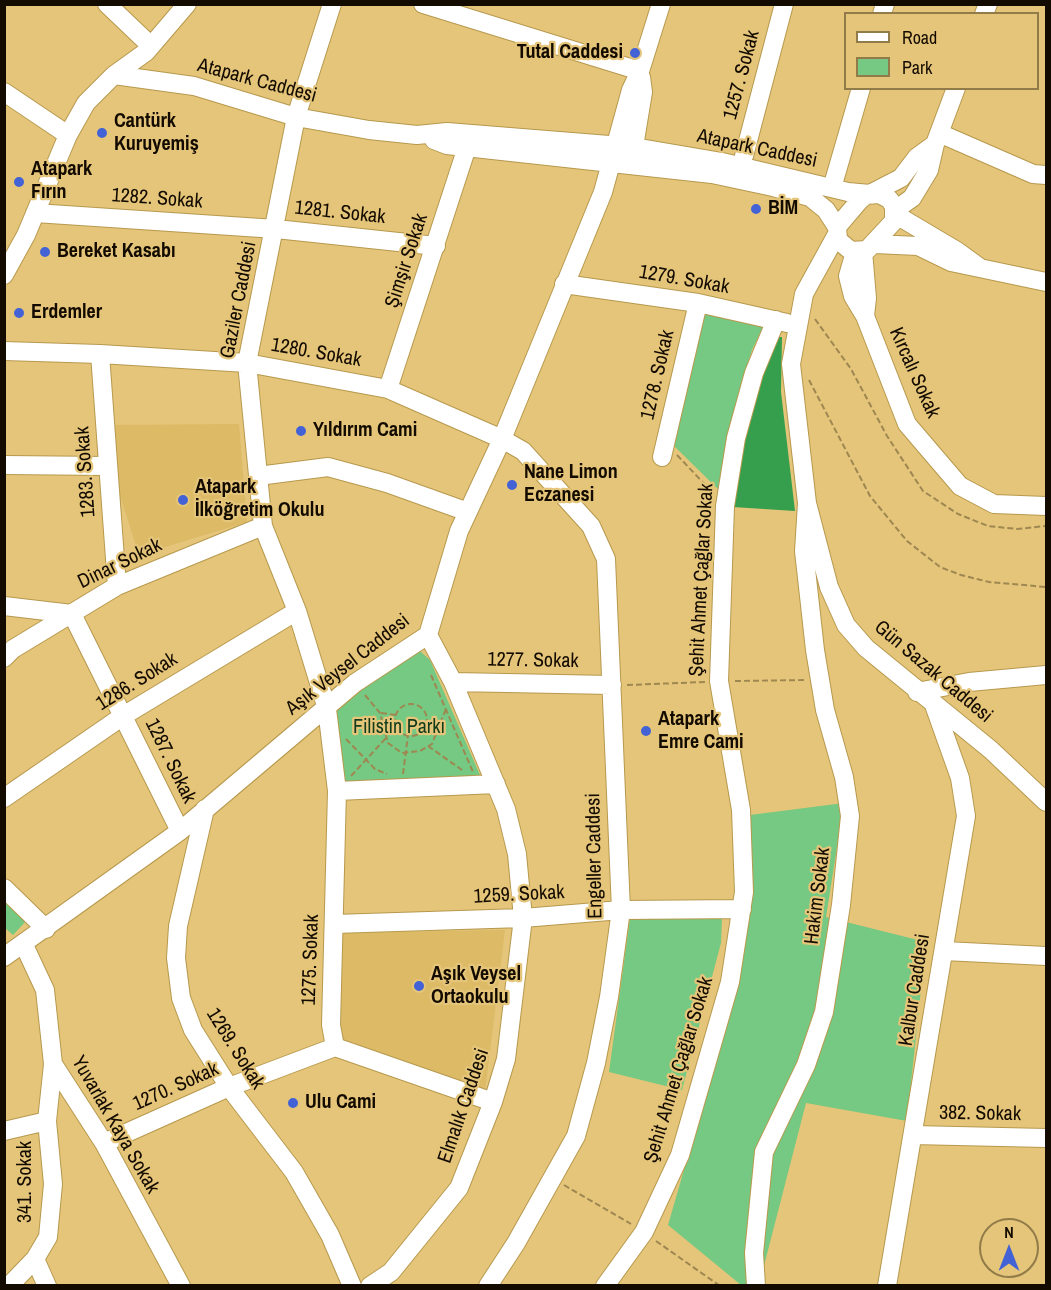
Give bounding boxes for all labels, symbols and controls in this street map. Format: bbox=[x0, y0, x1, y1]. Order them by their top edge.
legend bbox=[844, 12, 1039, 90]
text: Road bbox=[902, 25, 937, 50]
street label: 1257. Sokak bbox=[719, 28, 765, 122]
place label: Tutal Caddesi bbox=[517, 41, 623, 65]
marker: Tutal Caddesi bbox=[628, 46, 642, 60]
street label: Atapark Caddesi bbox=[195, 54, 319, 108]
text: Park bbox=[902, 55, 932, 80]
place label: Cantürk Kuruyemiş bbox=[114, 110, 199, 157]
street label: Atapark Caddesi bbox=[695, 125, 819, 173]
marker: Cantürk Kuruyemiş bbox=[95, 126, 109, 140]
place label: Atapark Fırın bbox=[31, 158, 92, 205]
marker: Atapark Fırın bbox=[12, 175, 26, 189]
street label: 1282. Sokak bbox=[111, 184, 203, 214]
street label: 1281. Sokak bbox=[293, 196, 387, 230]
place label: BİM bbox=[768, 197, 798, 221]
marker: BİM bbox=[749, 202, 763, 216]
street label: Şimşir Sokak bbox=[381, 211, 433, 311]
place label: Bereket Kasabı bbox=[57, 240, 175, 264]
street label: Gaziler Caddesi bbox=[216, 240, 262, 360]
marker: Bereket Kasabı bbox=[38, 245, 52, 259]
street label: 1279. Sokak bbox=[637, 260, 731, 300]
place label: Erdemler bbox=[31, 301, 102, 325]
marker: Erdemler bbox=[12, 306, 26, 320]
street label: Kırcalı Sokak bbox=[883, 324, 945, 422]
street label: 1278. Sokak bbox=[636, 328, 680, 422]
street label: 1280. Sokak bbox=[269, 333, 363, 373]
place label: Yıldırım Cami bbox=[313, 419, 417, 443]
marker: Yıldırım Cami bbox=[294, 424, 308, 438]
street label: 1283. Sokak bbox=[71, 426, 101, 518]
place label: Nane Limon Eczanesi bbox=[524, 461, 618, 508]
place label: Atapark İlköğretim Okulu bbox=[195, 476, 324, 523]
marker: Nane Limon Eczanesi bbox=[505, 478, 519, 492]
street label: Şehit Ahmet Çağlar Sokak bbox=[685, 483, 719, 677]
marker: Atapark İlköğretim Okulu bbox=[176, 493, 190, 507]
street label: Dinar Sokak bbox=[74, 533, 166, 595]
street label: Aşık Veysel Caddesi bbox=[281, 609, 415, 721]
street label: Gün Sazak Caddesi bbox=[869, 616, 997, 728]
street label: 1286. Sokak bbox=[92, 648, 182, 716]
street label: 1277. Sokak bbox=[487, 648, 579, 674]
place label: Atapark Emre Cami bbox=[658, 708, 744, 755]
street label: 1287. Sokak bbox=[139, 715, 201, 807]
park label: Filistin Parkı bbox=[353, 716, 445, 740]
marker: Atapark Emre Cami bbox=[639, 724, 653, 738]
street label: Engeller Caddesi bbox=[582, 793, 608, 919]
street label: Hakim Sokak bbox=[800, 846, 836, 946]
street label: 1259. Sokak bbox=[473, 881, 565, 909]
street label: 1275. Sokak bbox=[297, 914, 325, 1006]
street label: Kalbur Caddesi bbox=[894, 932, 936, 1048]
place label: Aşık Veysel Ortaokulu bbox=[431, 963, 521, 1010]
street label: Şehit Ahmet Çağlar Sokak bbox=[639, 974, 719, 1166]
marker: Aşık Veysel Ortaokulu bbox=[412, 979, 426, 993]
street label: 1269. Sokak bbox=[201, 1004, 269, 1094]
street label: Elmalık Caddesi bbox=[433, 1046, 495, 1166]
street label: Yuvarlak Kaya Sokak bbox=[66, 1052, 164, 1198]
street label: 1270. Sokak bbox=[129, 1057, 223, 1117]
place label: Ulu Cami bbox=[305, 1091, 376, 1115]
marker: Ulu Cami bbox=[286, 1096, 300, 1110]
street label: 382. Sokak bbox=[939, 1101, 1021, 1127]
street label: 341. Sokak bbox=[14, 1141, 38, 1223]
north arrow bbox=[979, 1218, 1039, 1278]
text: N bbox=[1004, 1221, 1014, 1243]

